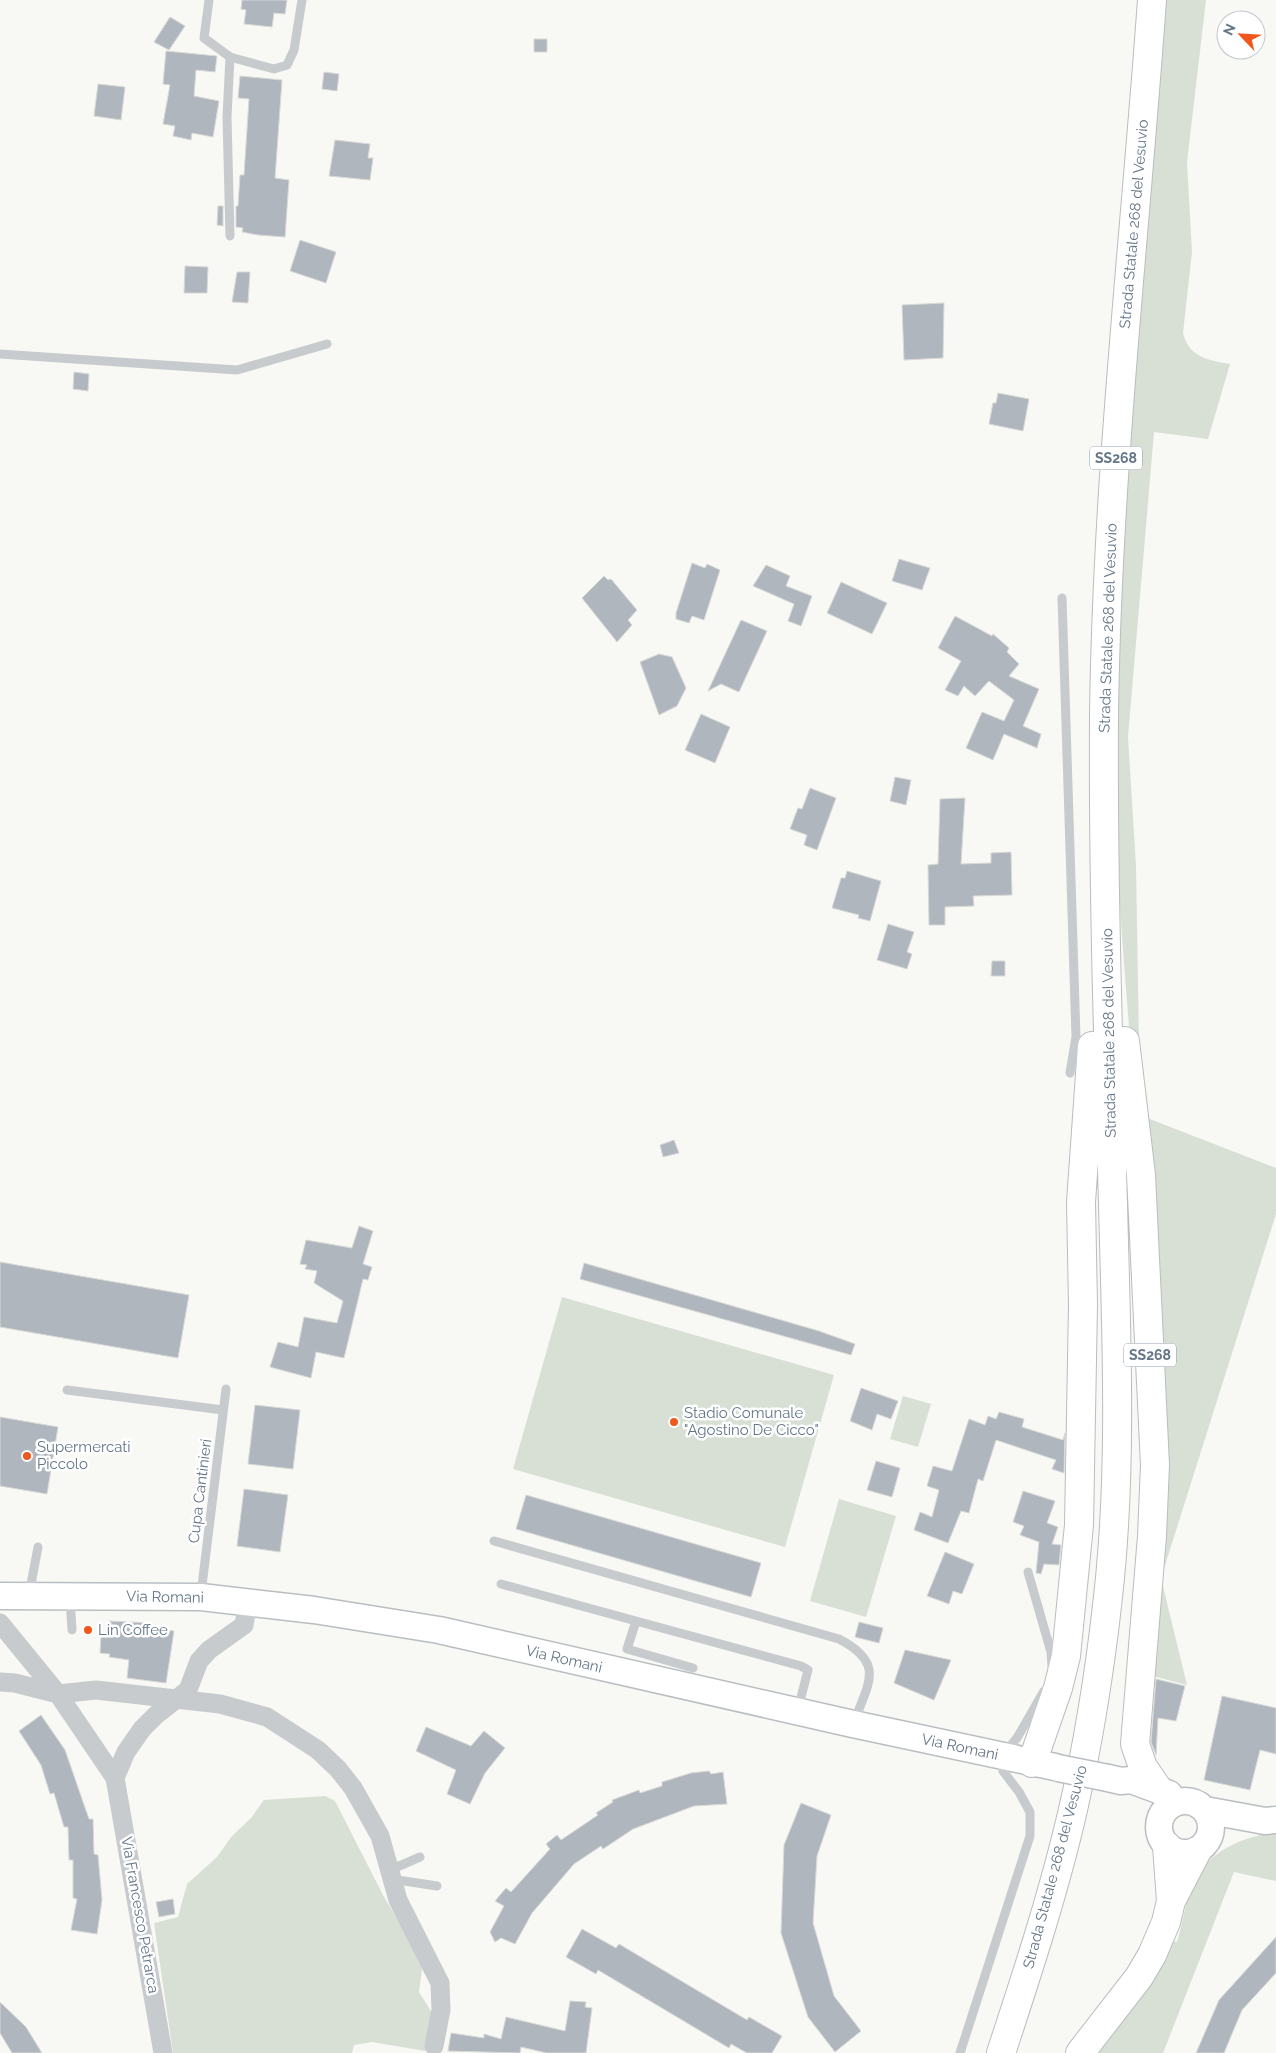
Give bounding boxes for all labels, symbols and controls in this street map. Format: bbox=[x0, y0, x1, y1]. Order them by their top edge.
north arrow bbox=[1216, 10, 1266, 60]
text: N bbox=[1220, 21, 1239, 38]
street label: Strada Statale 268 del Vesuvio bbox=[1116, 119, 1152, 329]
road number: SS268 bbox=[1090, 446, 1142, 469]
street label: Strada Statale 268 del Vesuvio bbox=[1095, 523, 1121, 733]
street label: Strada Statale 268 del Vesuvio bbox=[1098, 928, 1120, 1138]
road number: SS268 bbox=[1124, 1344, 1176, 1366]
place label: Stadio Comunale "Agostino De Cicco" bbox=[684, 1404, 819, 1439]
marker: Stadio Comunale "Agostino De Cicco" bbox=[668, 1416, 680, 1428]
place label: Supermercati Piccolo bbox=[37, 1438, 131, 1473]
street label: Cupa Cantinieri bbox=[185, 1438, 215, 1544]
marker: Supermercati Piccolo bbox=[21, 1450, 33, 1462]
street label: Via Romani bbox=[126, 1587, 204, 1607]
place label: Lin Coffee bbox=[98, 1621, 168, 1639]
marker: Lin Coffee bbox=[82, 1624, 94, 1636]
street label: Via Romani bbox=[524, 1641, 604, 1677]
street label: Via Romani bbox=[920, 1730, 1000, 1764]
street label: Strada Statale 268 del Vesuvio bbox=[1019, 1763, 1091, 1971]
street label: Via Francesco Petrarca bbox=[117, 1835, 163, 1995]

